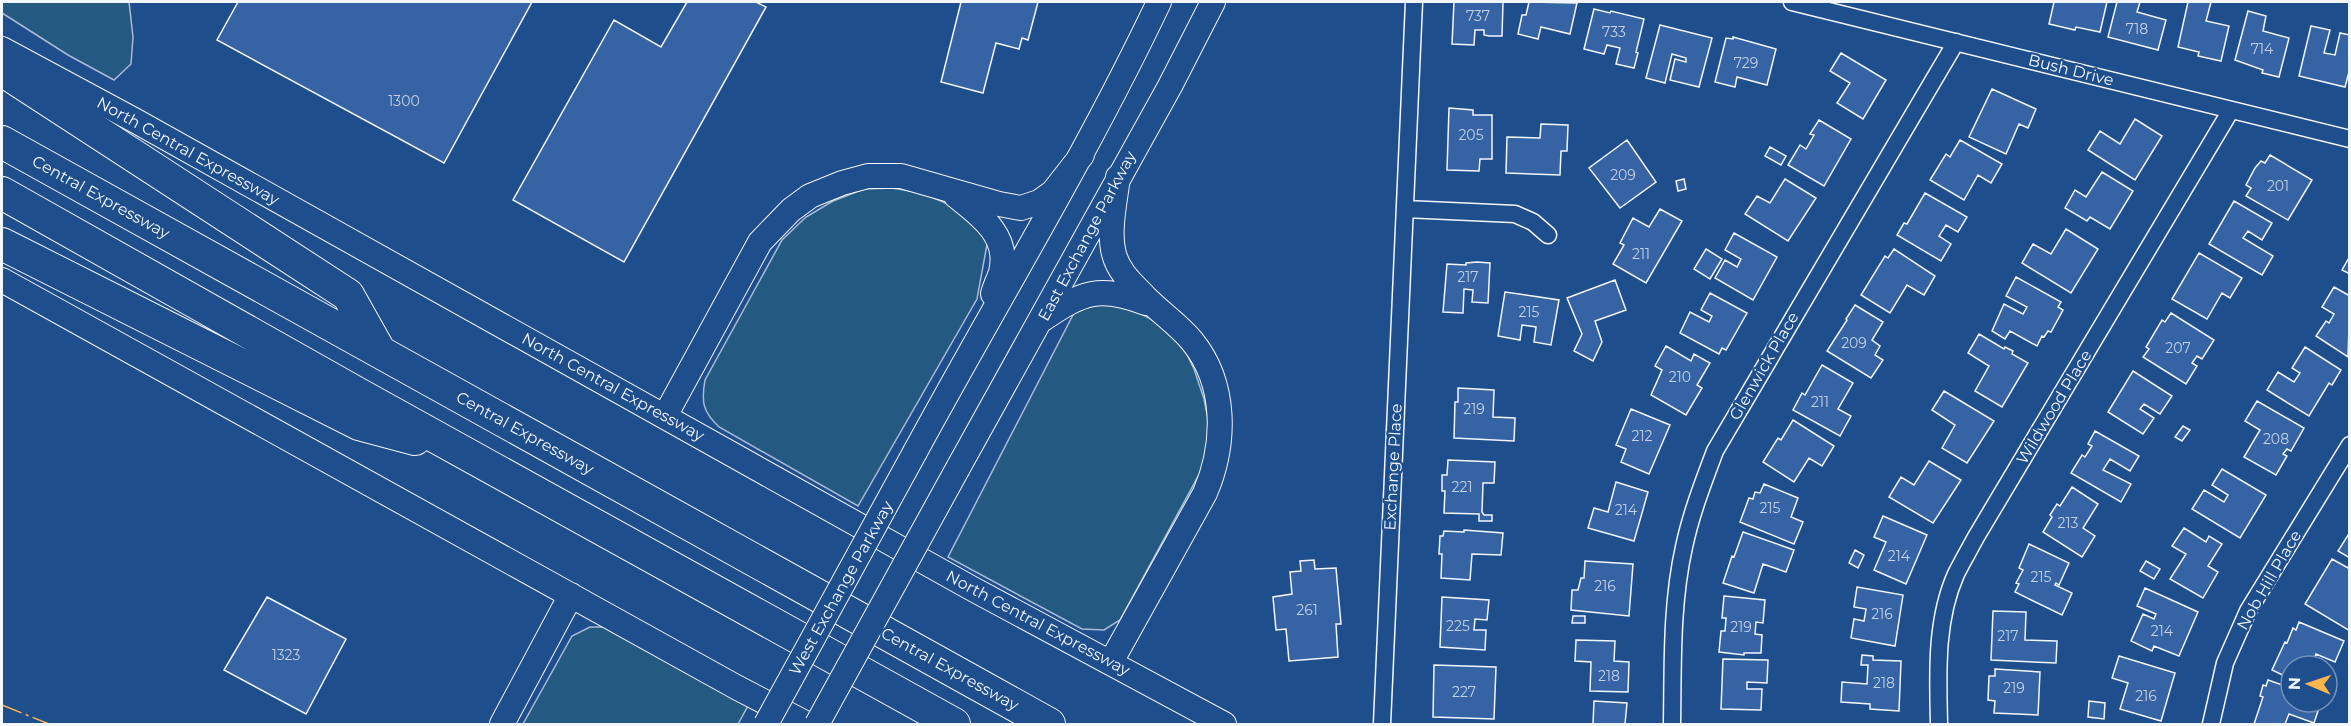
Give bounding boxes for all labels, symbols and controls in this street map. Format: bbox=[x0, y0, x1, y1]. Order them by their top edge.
house number: 737 bbox=[1466, 7, 1490, 25]
house number: 718 bbox=[2126, 20, 2148, 38]
house number: 733 bbox=[1602, 23, 1626, 41]
house number: 714 bbox=[2251, 40, 2274, 58]
street label: Bush Drive bbox=[2026, 50, 2116, 90]
house number: 729 bbox=[1734, 54, 1758, 72]
house number: 1300 bbox=[388, 92, 420, 110]
street label: North Central Expressway bbox=[93, 93, 283, 209]
house number: 205 bbox=[1458, 126, 1484, 144]
street label: East Exchange Parkway bbox=[1034, 148, 1140, 324]
street label: Central Expressway bbox=[29, 151, 173, 243]
house number: 209 bbox=[1610, 166, 1636, 184]
house number: 201 bbox=[2267, 177, 2289, 195]
house number: 211 bbox=[1632, 245, 1650, 263]
house number: 217 bbox=[1457, 268, 1479, 286]
house number: 215 bbox=[1519, 303, 1540, 321]
street label: Glenwick Place bbox=[1725, 309, 1803, 423]
street label: North Central Expressway bbox=[518, 329, 708, 445]
house number: 209 bbox=[1841, 334, 1867, 352]
house number: 207 bbox=[2165, 339, 2191, 357]
street label: Wildwood Place bbox=[2012, 347, 2096, 467]
house number: 210 bbox=[1669, 368, 1691, 386]
street label: Central Expressway bbox=[453, 387, 597, 479]
house number: 211 bbox=[1811, 393, 1829, 411]
house number: 219 bbox=[1463, 400, 1485, 418]
street label: Exchange Place bbox=[1380, 403, 1406, 531]
house number: 212 bbox=[1632, 427, 1653, 445]
house number: 208 bbox=[2263, 430, 2289, 448]
house number: 221 bbox=[1452, 478, 1472, 496]
street label: West Exchange Parkway bbox=[785, 497, 897, 678]
house number: 215 bbox=[1760, 499, 1781, 517]
house number: 214 bbox=[1615, 501, 1638, 519]
house number: 213 bbox=[2058, 514, 2079, 532]
street label: Nob Hill Place bbox=[2233, 527, 2305, 633]
house number: 214 bbox=[1888, 547, 1911, 565]
street label: North Central Expressway bbox=[943, 566, 1133, 680]
house number: 215 bbox=[2031, 568, 2052, 586]
house number: 216 bbox=[1594, 577, 1616, 595]
house number: 261 bbox=[1296, 601, 1318, 619]
house number: 216 bbox=[1871, 605, 1893, 623]
house number: 225 bbox=[1446, 617, 1470, 635]
house number: 219 bbox=[1730, 618, 1752, 636]
house number: 214 bbox=[2151, 622, 2174, 640]
street label: Central Expressway bbox=[878, 623, 1022, 715]
house number: 217 bbox=[1997, 627, 2019, 645]
house number: 1323 bbox=[272, 646, 300, 664]
north arrow bbox=[2279, 654, 2339, 714]
house number: 218 bbox=[1598, 667, 1620, 685]
house number: 218 bbox=[1873, 674, 1895, 692]
text: N bbox=[2285, 677, 2304, 690]
house number: 219 bbox=[2003, 679, 2025, 697]
house number: 227 bbox=[1452, 683, 1476, 701]
house number: 216 bbox=[2135, 687, 2157, 705]

